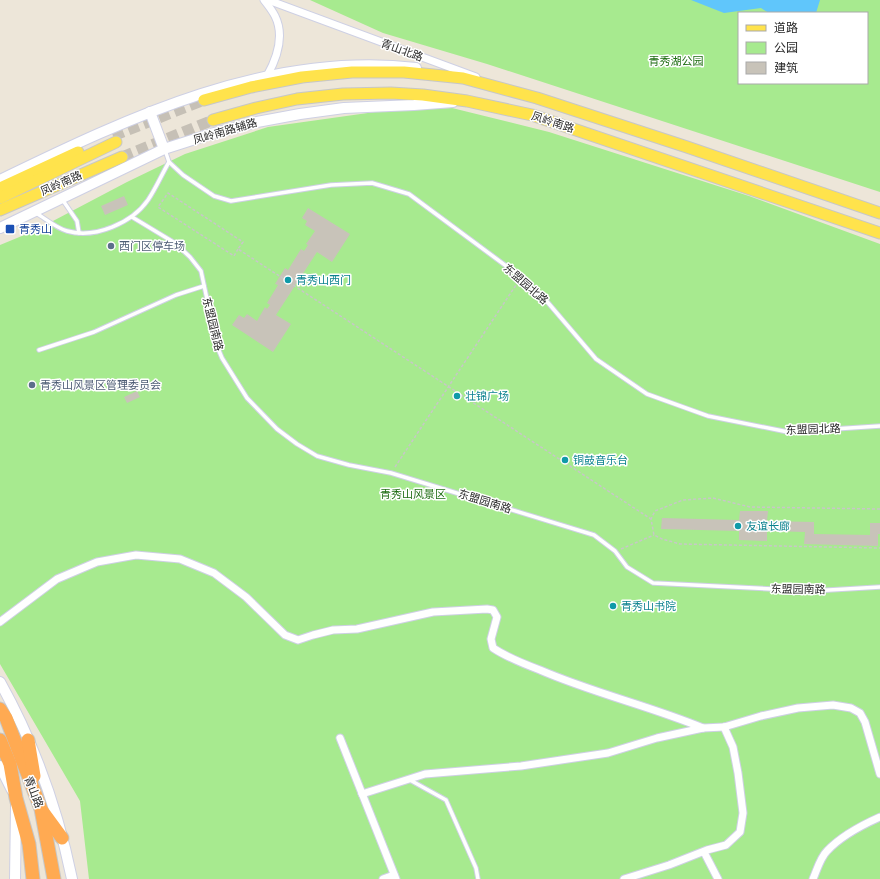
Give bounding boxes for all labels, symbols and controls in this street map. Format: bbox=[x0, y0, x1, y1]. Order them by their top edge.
legend bbox=[738, 12, 868, 84]
text: 道路 bbox=[774, 20, 798, 35]
street label: 青山北路 bbox=[379, 36, 425, 64]
text: 公园 bbox=[774, 40, 798, 55]
park label: 青秀湖公园 bbox=[649, 54, 704, 68]
text: 建筑 bbox=[774, 60, 798, 75]
street label: 凤岭南路 bbox=[530, 109, 576, 135]
street label: 凤岭南路辅路 bbox=[191, 115, 259, 147]
street label: 凤岭南路 bbox=[38, 168, 84, 198]
place label: 青秀山 bbox=[19, 222, 52, 236]
marker: 青秀山 bbox=[4, 223, 16, 235]
place label: 西门区停车场 bbox=[119, 239, 185, 253]
marker: 西门区停车场 bbox=[106, 241, 116, 251]
street label: 东盟园北路 bbox=[501, 261, 551, 307]
place label: 青秀山西门 bbox=[296, 273, 351, 287]
marker: 青秀山西门 bbox=[283, 275, 293, 285]
street label: 东盟园南路 bbox=[200, 296, 226, 352]
place label: 青秀山风景区管理委员会 bbox=[40, 378, 161, 392]
marker: 青秀山风景区管理委员会 bbox=[27, 380, 37, 390]
place label: 壮锦广场 bbox=[465, 389, 509, 403]
marker: 壮锦广场 bbox=[452, 391, 462, 401]
street label: 东盟园北路 bbox=[785, 421, 841, 437]
place label: 铜鼓音乐台 bbox=[573, 453, 628, 467]
marker: 铜鼓音乐台 bbox=[560, 455, 570, 465]
street label: 东盟园南路 bbox=[457, 486, 513, 516]
park label: 青秀山风景区 bbox=[380, 487, 446, 501]
place label: 友谊长廊 bbox=[746, 519, 790, 533]
marker: 友谊长廊 bbox=[733, 521, 743, 531]
street label: 东盟园南路 bbox=[770, 582, 826, 596]
place label: 青秀山书院 bbox=[621, 599, 676, 613]
marker: 青秀山书院 bbox=[608, 601, 618, 611]
street label: 青山路 bbox=[22, 774, 46, 810]

